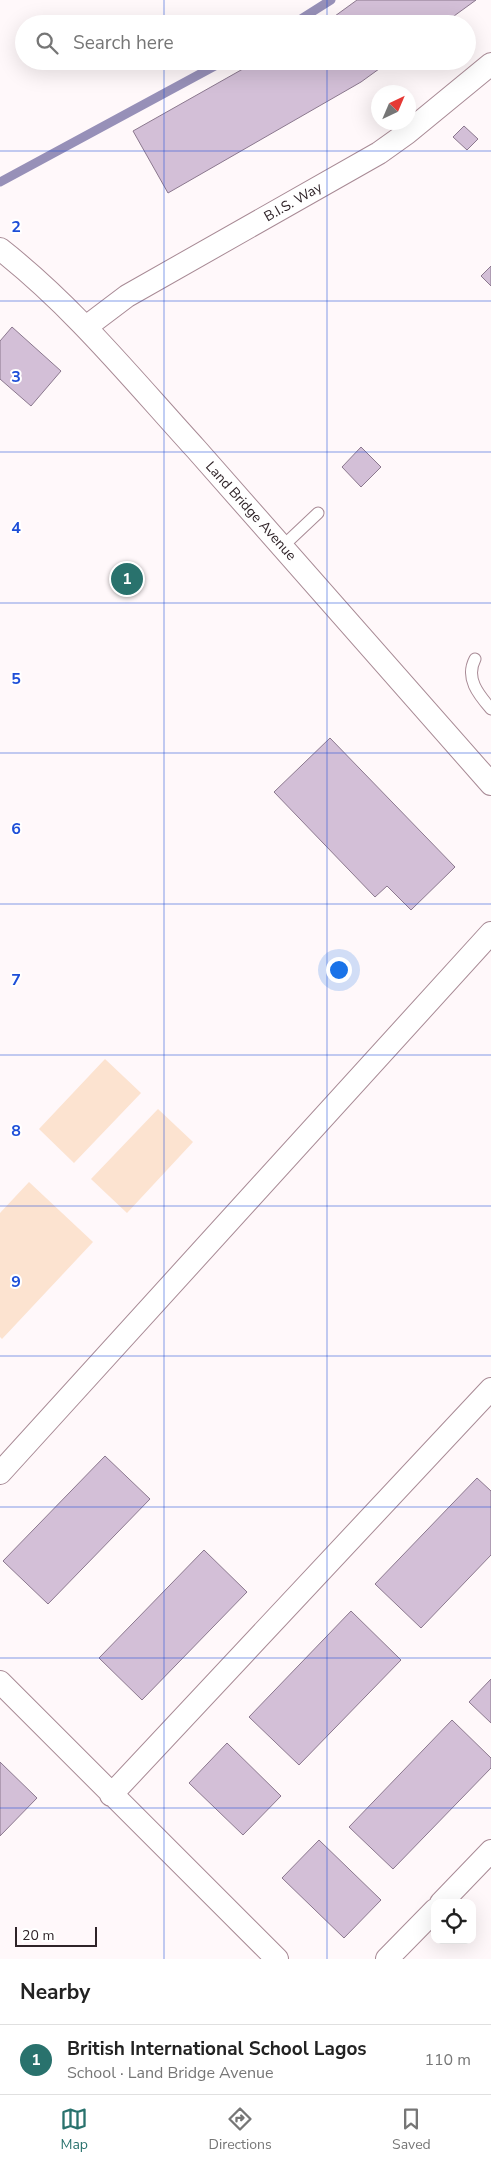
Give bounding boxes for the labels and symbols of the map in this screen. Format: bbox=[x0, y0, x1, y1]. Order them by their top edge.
north arrow bbox=[371, 85, 416, 130]
street label: B.I.S. Way bbox=[261, 177, 326, 226]
text: 2 bbox=[11, 216, 21, 238]
text: 3 bbox=[11, 366, 21, 388]
street label: Land Bridge Avenue bbox=[201, 457, 301, 565]
text: 4 bbox=[11, 517, 21, 539]
pin: 1 bbox=[111, 560, 143, 598]
text: 5 bbox=[11, 668, 21, 690]
text: 6 bbox=[11, 818, 21, 840]
your location bbox=[326, 957, 352, 983]
text: 7 bbox=[11, 969, 21, 991]
text: 8 bbox=[11, 1120, 21, 1142]
text: 9 bbox=[11, 1271, 21, 1293]
scale bar bbox=[15, 1924, 98, 1947]

